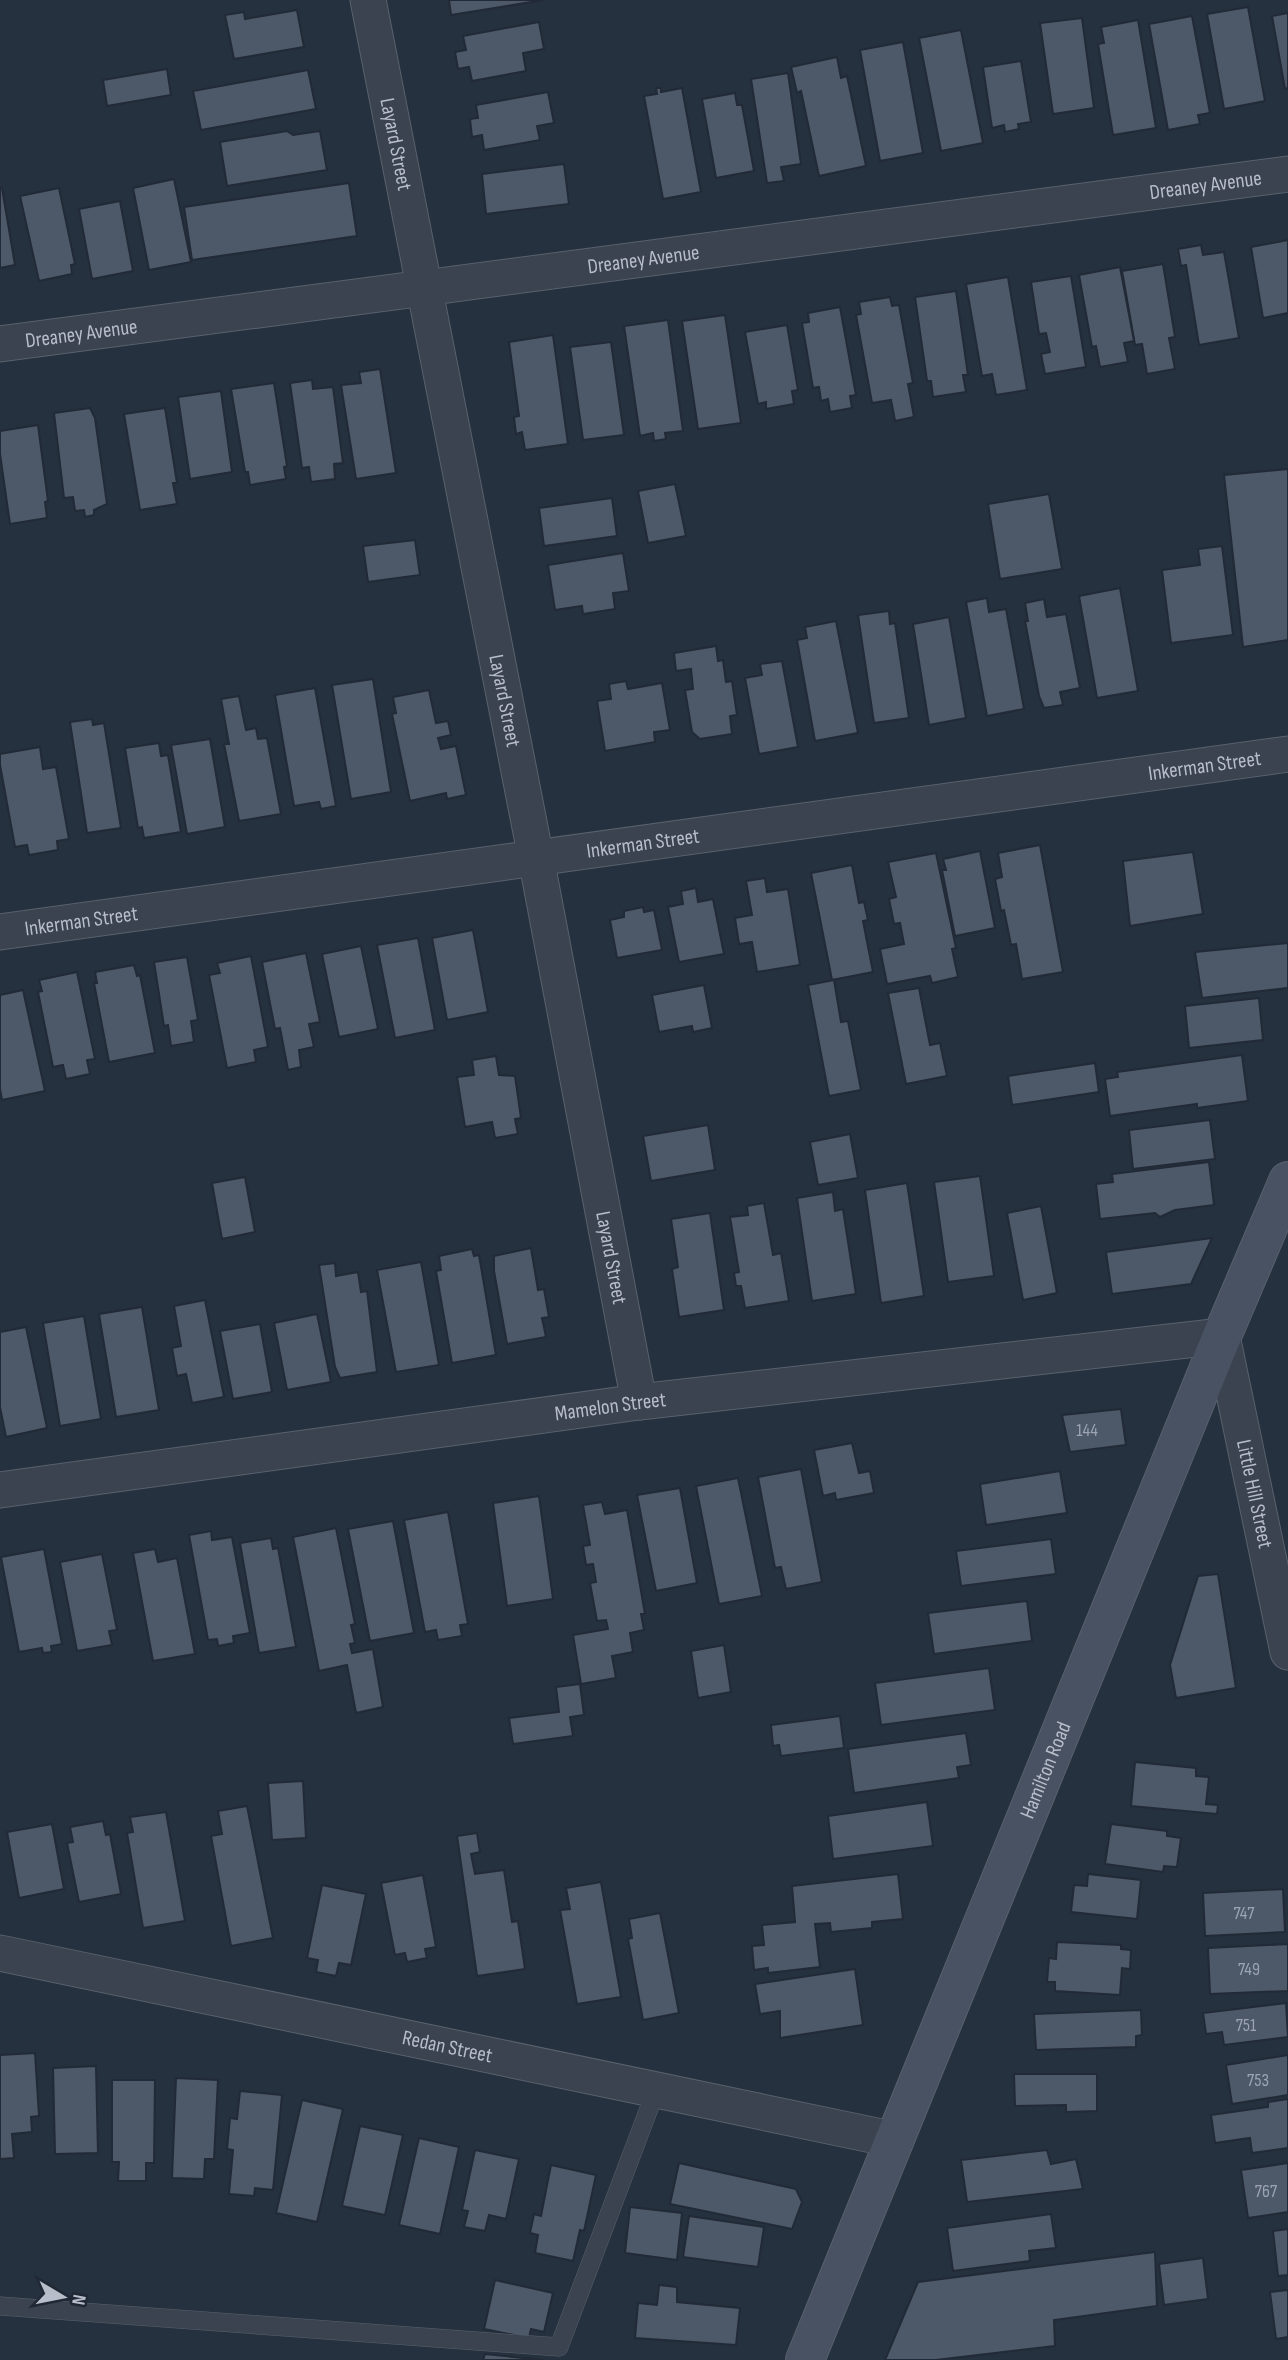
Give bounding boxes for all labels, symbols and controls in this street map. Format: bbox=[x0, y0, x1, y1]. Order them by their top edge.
street label: Layard Street bbox=[374, 96, 417, 193]
street label: Dreaney Avenue bbox=[1148, 166, 1263, 205]
street label: Dreaney Avenue bbox=[586, 240, 701, 279]
street label: Dreaney Avenue bbox=[24, 314, 139, 354]
street label: Layard Street bbox=[483, 652, 526, 749]
street label: Inkerman Street bbox=[1147, 746, 1263, 786]
street label: Inkerman Street bbox=[585, 823, 701, 864]
street label: Inkerman Street bbox=[23, 901, 139, 941]
street label: Layard Street bbox=[590, 1209, 632, 1306]
street label: Mamelon Street bbox=[553, 1387, 667, 1426]
house number: 144 bbox=[1076, 1420, 1098, 1441]
street label: Little Hill Street bbox=[1231, 1437, 1278, 1550]
street label: Hamilton Road bbox=[1015, 1718, 1077, 1822]
house number: 747 bbox=[1234, 1903, 1255, 1924]
house number: 749 bbox=[1238, 1959, 1260, 1980]
house number: 751 bbox=[1236, 2015, 1257, 2036]
street label: Redan Street bbox=[400, 2025, 495, 2068]
house number: 753 bbox=[1247, 2070, 1269, 2091]
house number: 767 bbox=[1255, 2181, 1278, 2202]
north arrow bbox=[28, 2262, 98, 2332]
text: N bbox=[66, 2293, 90, 2307]

